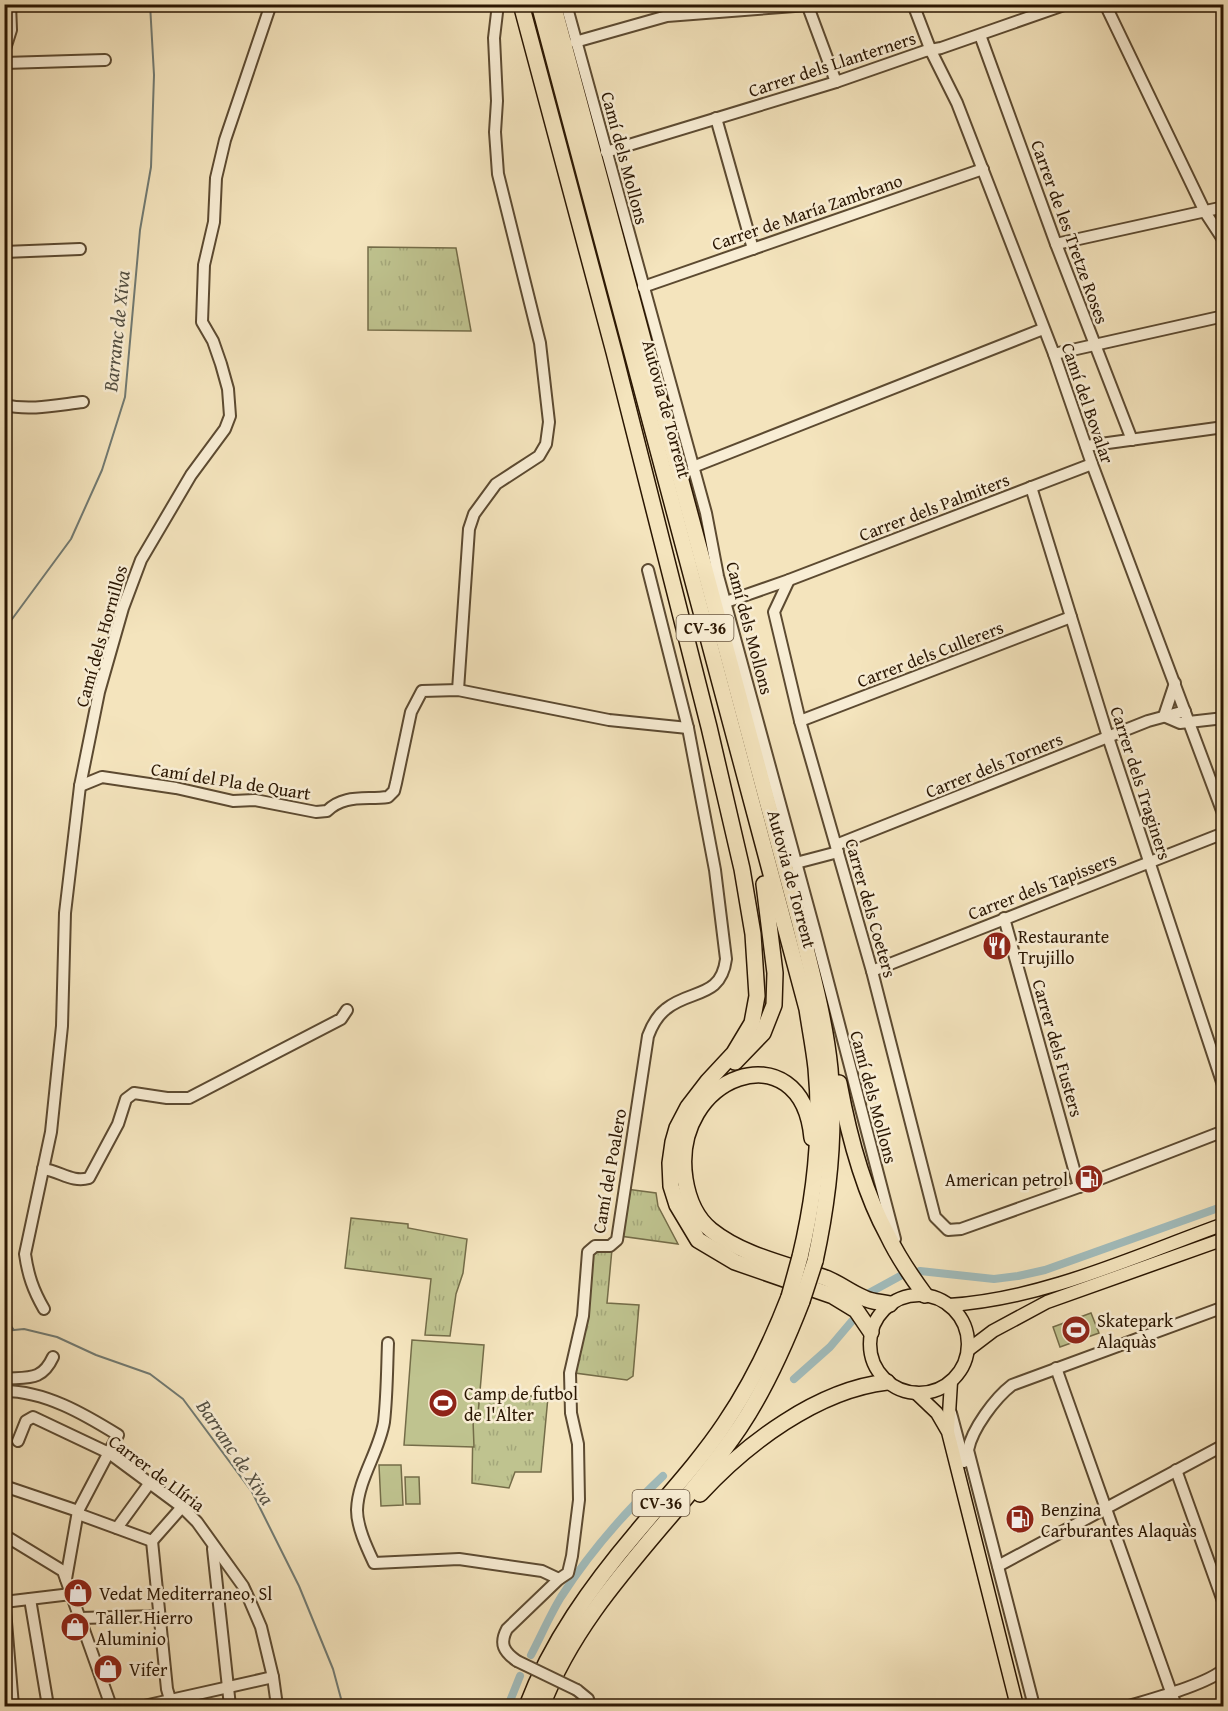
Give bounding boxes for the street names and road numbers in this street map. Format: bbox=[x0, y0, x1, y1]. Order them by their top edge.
street label: Carrer dels Llanterners bbox=[745, 24, 919, 104]
street label: Camí dels Mollons bbox=[594, 88, 656, 228]
street label: Carrer de les Tretze Roses bbox=[1024, 136, 1116, 328]
street label: Carrer de María Zambrano bbox=[708, 167, 906, 257]
street label: Autovia de Torrent bbox=[636, 337, 699, 482]
street label: Camí del Bovalar bbox=[1055, 339, 1121, 468]
street label: Carrer dels Palmiters bbox=[855, 466, 1013, 548]
street label: Camí dels Mollons bbox=[719, 558, 781, 698]
street label: Camí dels Hornillos bbox=[68, 562, 134, 710]
street label: Carrer dels Cullerers bbox=[853, 614, 1007, 694]
road number: CV-36 bbox=[676, 615, 734, 641]
street label: Carrer dels Traginers bbox=[1103, 703, 1179, 863]
street label: Carrer dels Torners bbox=[921, 725, 1067, 805]
street label: Camí del Pla de Quart bbox=[149, 755, 313, 807]
street label: Autovia de Torrent bbox=[761, 807, 824, 952]
street label: Carrer dels Coeters bbox=[838, 835, 904, 981]
street label: Carrer dels Tapissers bbox=[964, 845, 1120, 927]
street label: Carrer dels Fusters bbox=[1025, 976, 1091, 1120]
street label: Camí dels Mollons bbox=[843, 1027, 905, 1167]
street label: Camí del Poalero bbox=[585, 1106, 633, 1236]
street label: Carrer de Llíria bbox=[103, 1428, 211, 1519]
road number: CV-36 bbox=[632, 1490, 690, 1516]

